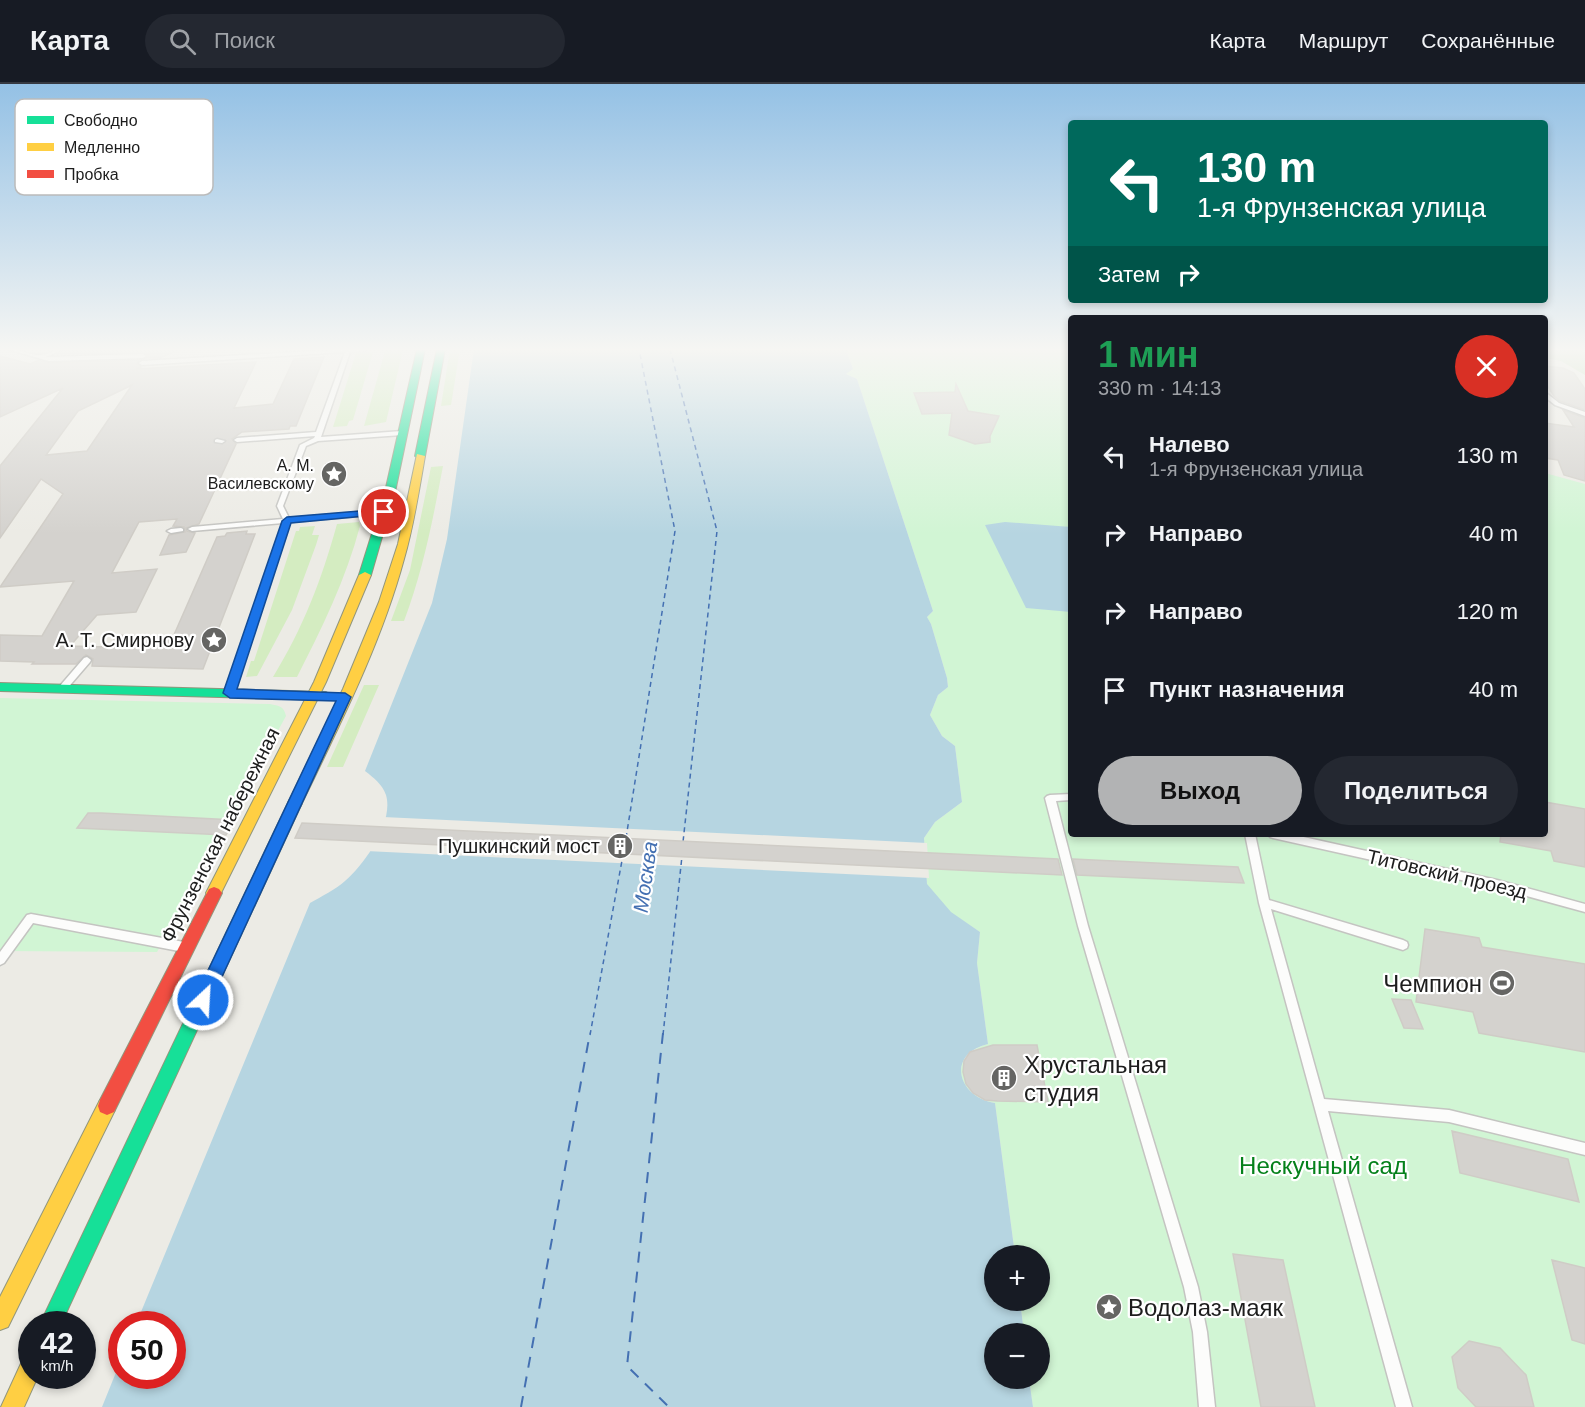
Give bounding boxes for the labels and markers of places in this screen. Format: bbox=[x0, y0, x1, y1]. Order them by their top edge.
place label: А. М. Василевскому bbox=[208, 457, 314, 492]
place icon: А. М. Василевскому bbox=[319, 459, 349, 489]
pin bbox=[358, 486, 409, 537]
place icon: А. Т. Смирнову bbox=[199, 625, 229, 655]
place label: А. Т. Смирнову bbox=[56, 629, 194, 651]
building icon: Пушкинский мост bbox=[605, 831, 635, 861]
place label: Пушкинский мост bbox=[438, 835, 600, 857]
sports icon: Чемпион bbox=[1487, 968, 1517, 998]
place label: Чемпион bbox=[1383, 970, 1482, 997]
place label: Хрустальная студия bbox=[1024, 1051, 1167, 1106]
building icon: Хрустальная студия bbox=[989, 1063, 1019, 1093]
place icon: Водолаз-маяк bbox=[1094, 1292, 1124, 1322]
place label: Водолаз-маяк bbox=[1128, 1294, 1284, 1321]

